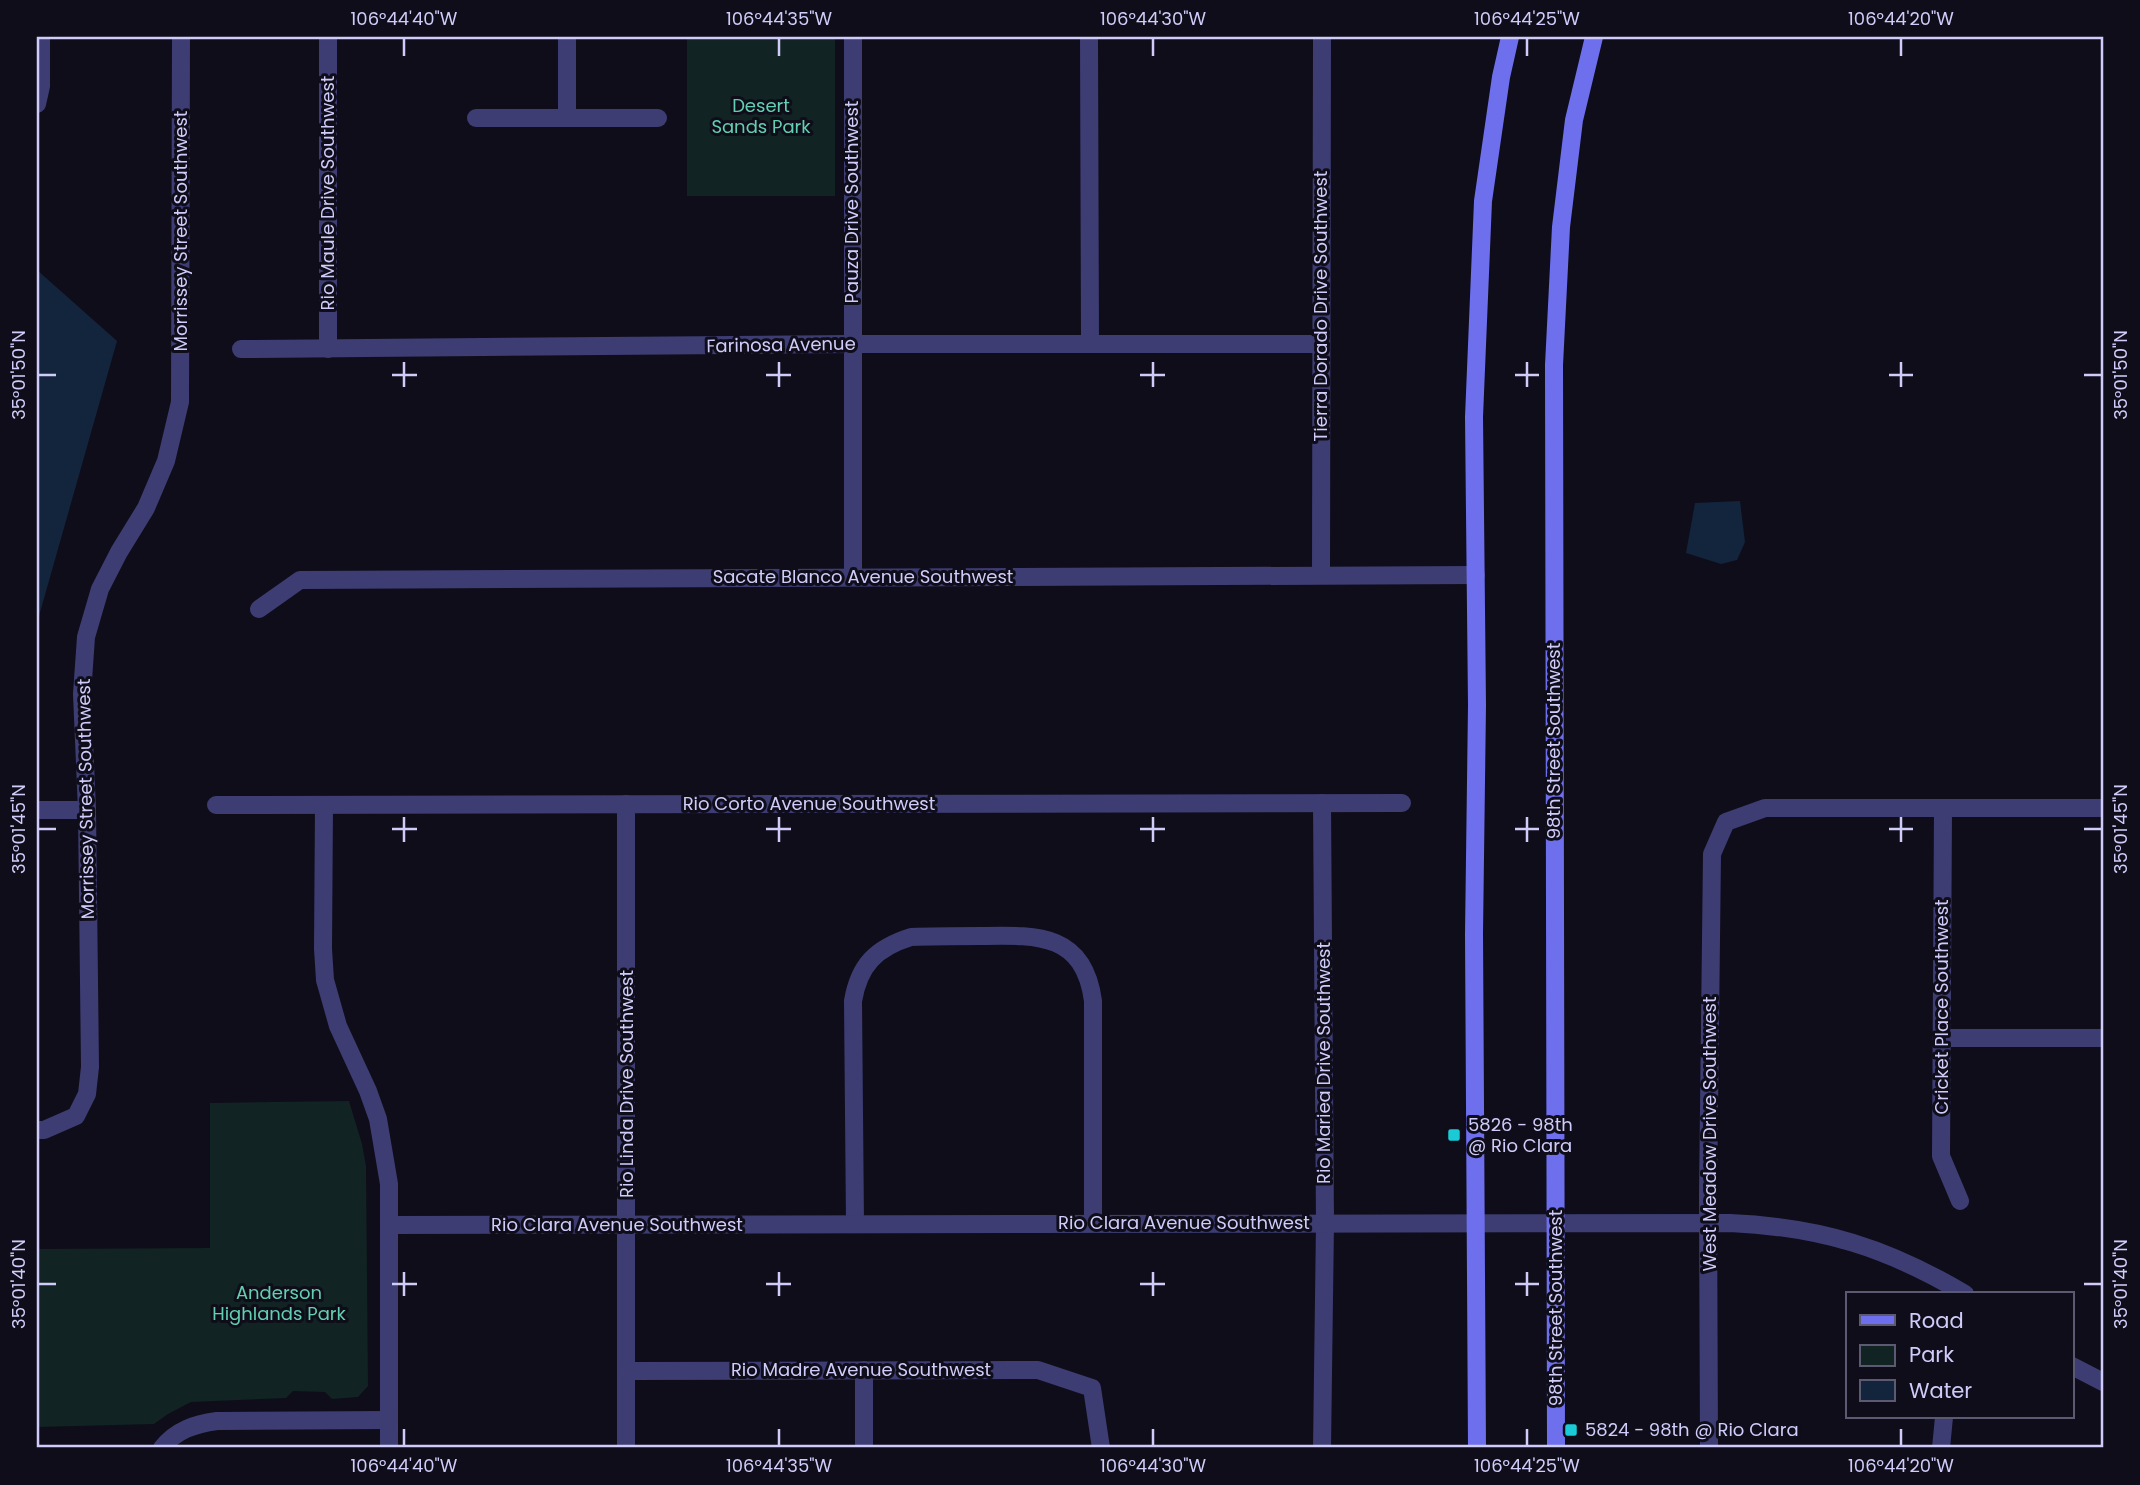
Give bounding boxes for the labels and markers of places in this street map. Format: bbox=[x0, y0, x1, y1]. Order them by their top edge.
place label: 5826 - 98th @ Rio Clara bbox=[1468, 1112, 1573, 1158]
marker: 5826 - 98th @ Rio Clara bbox=[1446, 1127, 1462, 1143]
place label: 5824 - 98th @ Rio Clara bbox=[1585, 1417, 1799, 1442]
marker: 5824 - 98th @ Rio Clara bbox=[1563, 1422, 1579, 1438]

